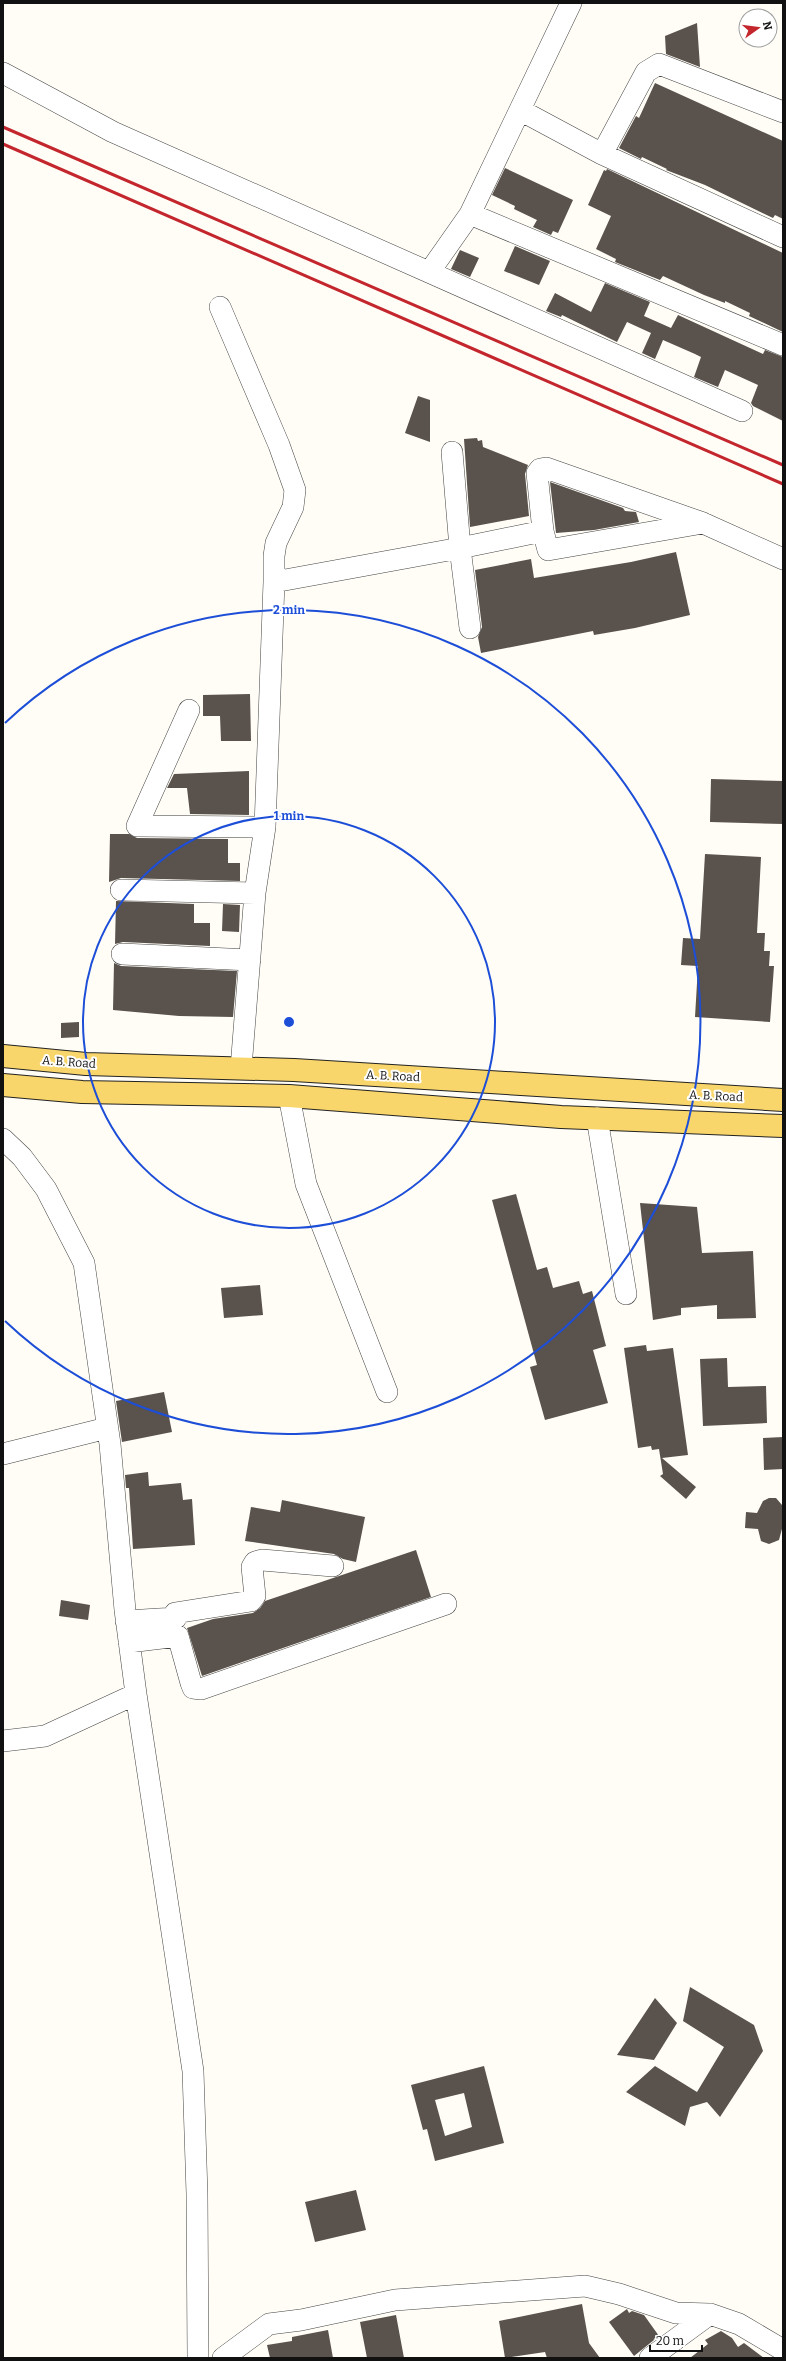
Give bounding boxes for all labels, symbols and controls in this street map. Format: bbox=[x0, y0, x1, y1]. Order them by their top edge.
north arrow bbox=[738, 8, 778, 48]
text: N bbox=[760, 20, 775, 32]
text: 2 min bbox=[273, 603, 305, 617]
text: 1 min bbox=[274, 809, 304, 823]
centre of rings bbox=[282, 1015, 296, 1029]
street label: A. B. Road bbox=[42, 1053, 96, 1071]
street label: A. B. Road bbox=[366, 1068, 420, 1084]
street label: A. B. Road bbox=[689, 1088, 743, 1104]
scale bar bbox=[650, 2327, 702, 2353]
text: 20 m bbox=[656, 2334, 685, 2348]

